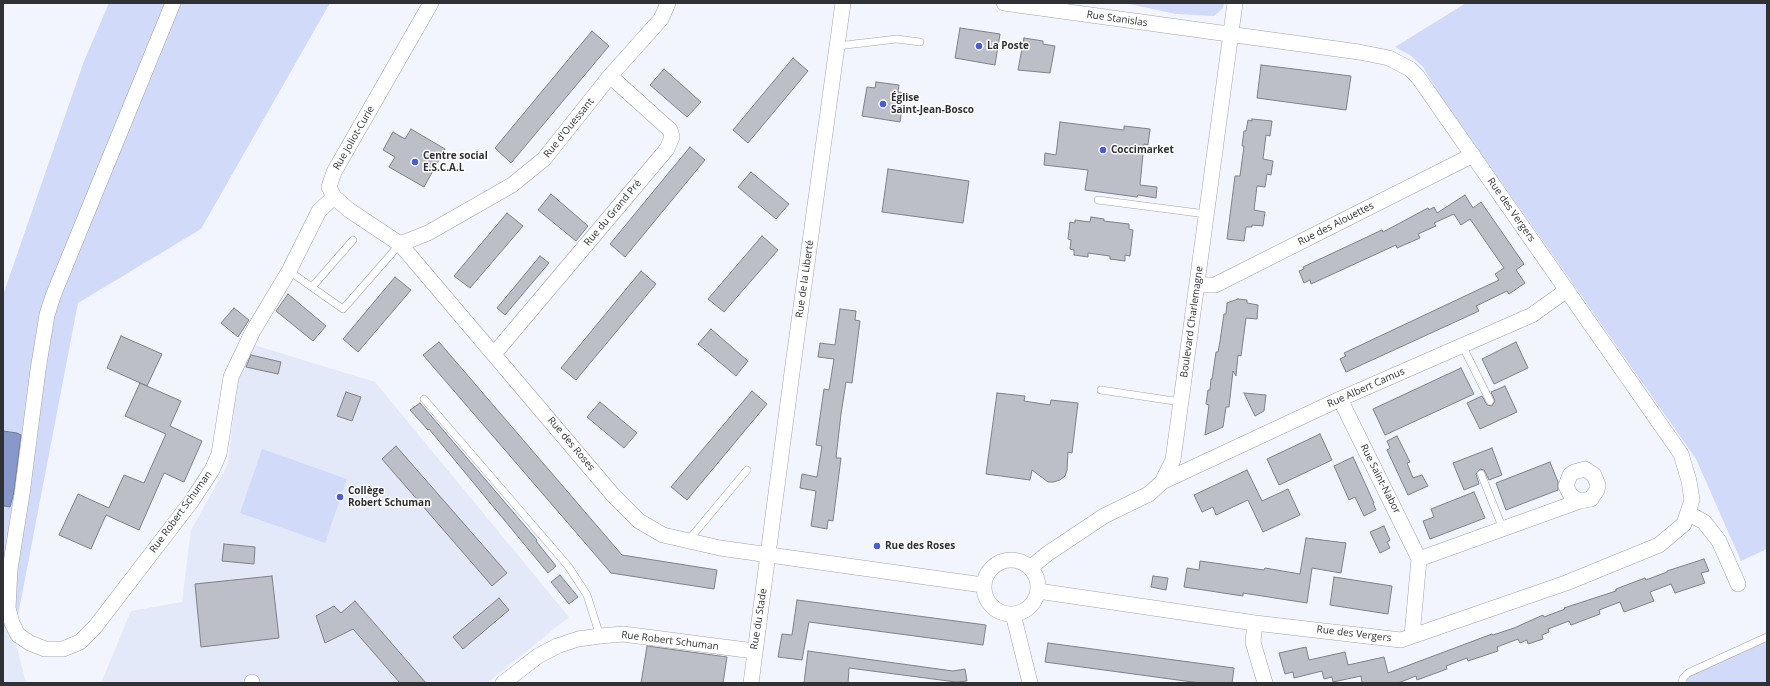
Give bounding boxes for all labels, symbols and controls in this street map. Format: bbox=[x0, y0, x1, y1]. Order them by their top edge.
street label: Rue Stanislas bbox=[1086, 9, 1148, 29]
place label: La Poste bbox=[987, 40, 1029, 52]
marker: La Poste bbox=[974, 41, 984, 51]
place label: Église Saint-Jean-Bosco bbox=[891, 92, 974, 116]
street label: Rue d'Ouessant bbox=[541, 96, 597, 160]
marker: Église Saint-Jean-Bosco bbox=[878, 99, 888, 109]
street label: Rue Joliot-Curie bbox=[331, 104, 377, 172]
place label: Coccimarket bbox=[1111, 144, 1174, 156]
marker: Coccimarket bbox=[1098, 145, 1108, 155]
place label: Centre social E.S.C.A.L bbox=[423, 150, 488, 174]
marker: Centre social E.S.C.A.L bbox=[410, 157, 420, 167]
street label: Rue des Vergers bbox=[1485, 176, 1537, 244]
street label: Rue du Grand Pré bbox=[582, 177, 644, 249]
street label: Rue des Alouettes bbox=[1296, 200, 1376, 248]
street label: Rue de la Liberté bbox=[794, 239, 816, 319]
street label: Boulevard Charlemagne bbox=[1178, 266, 1206, 378]
street label: Rue Albert Camus bbox=[1325, 366, 1407, 410]
street label: Rue des Roses bbox=[545, 415, 597, 473]
street label: Rue Saint-Nabor bbox=[1357, 442, 1403, 516]
street label: Rue Robert Schuman bbox=[147, 469, 215, 555]
place label: Collège Robert Schuman bbox=[348, 485, 431, 508]
marker: Collège Robert Schuman bbox=[335, 492, 345, 502]
place label: Rue des Roses bbox=[885, 540, 955, 552]
marker: Rue des Roses bbox=[872, 541, 882, 551]
street label: Rue du Stade bbox=[748, 588, 770, 650]
street label: Rue des Vergers bbox=[1316, 623, 1392, 645]
street label: Rue Robert Schuman bbox=[621, 629, 719, 653]

